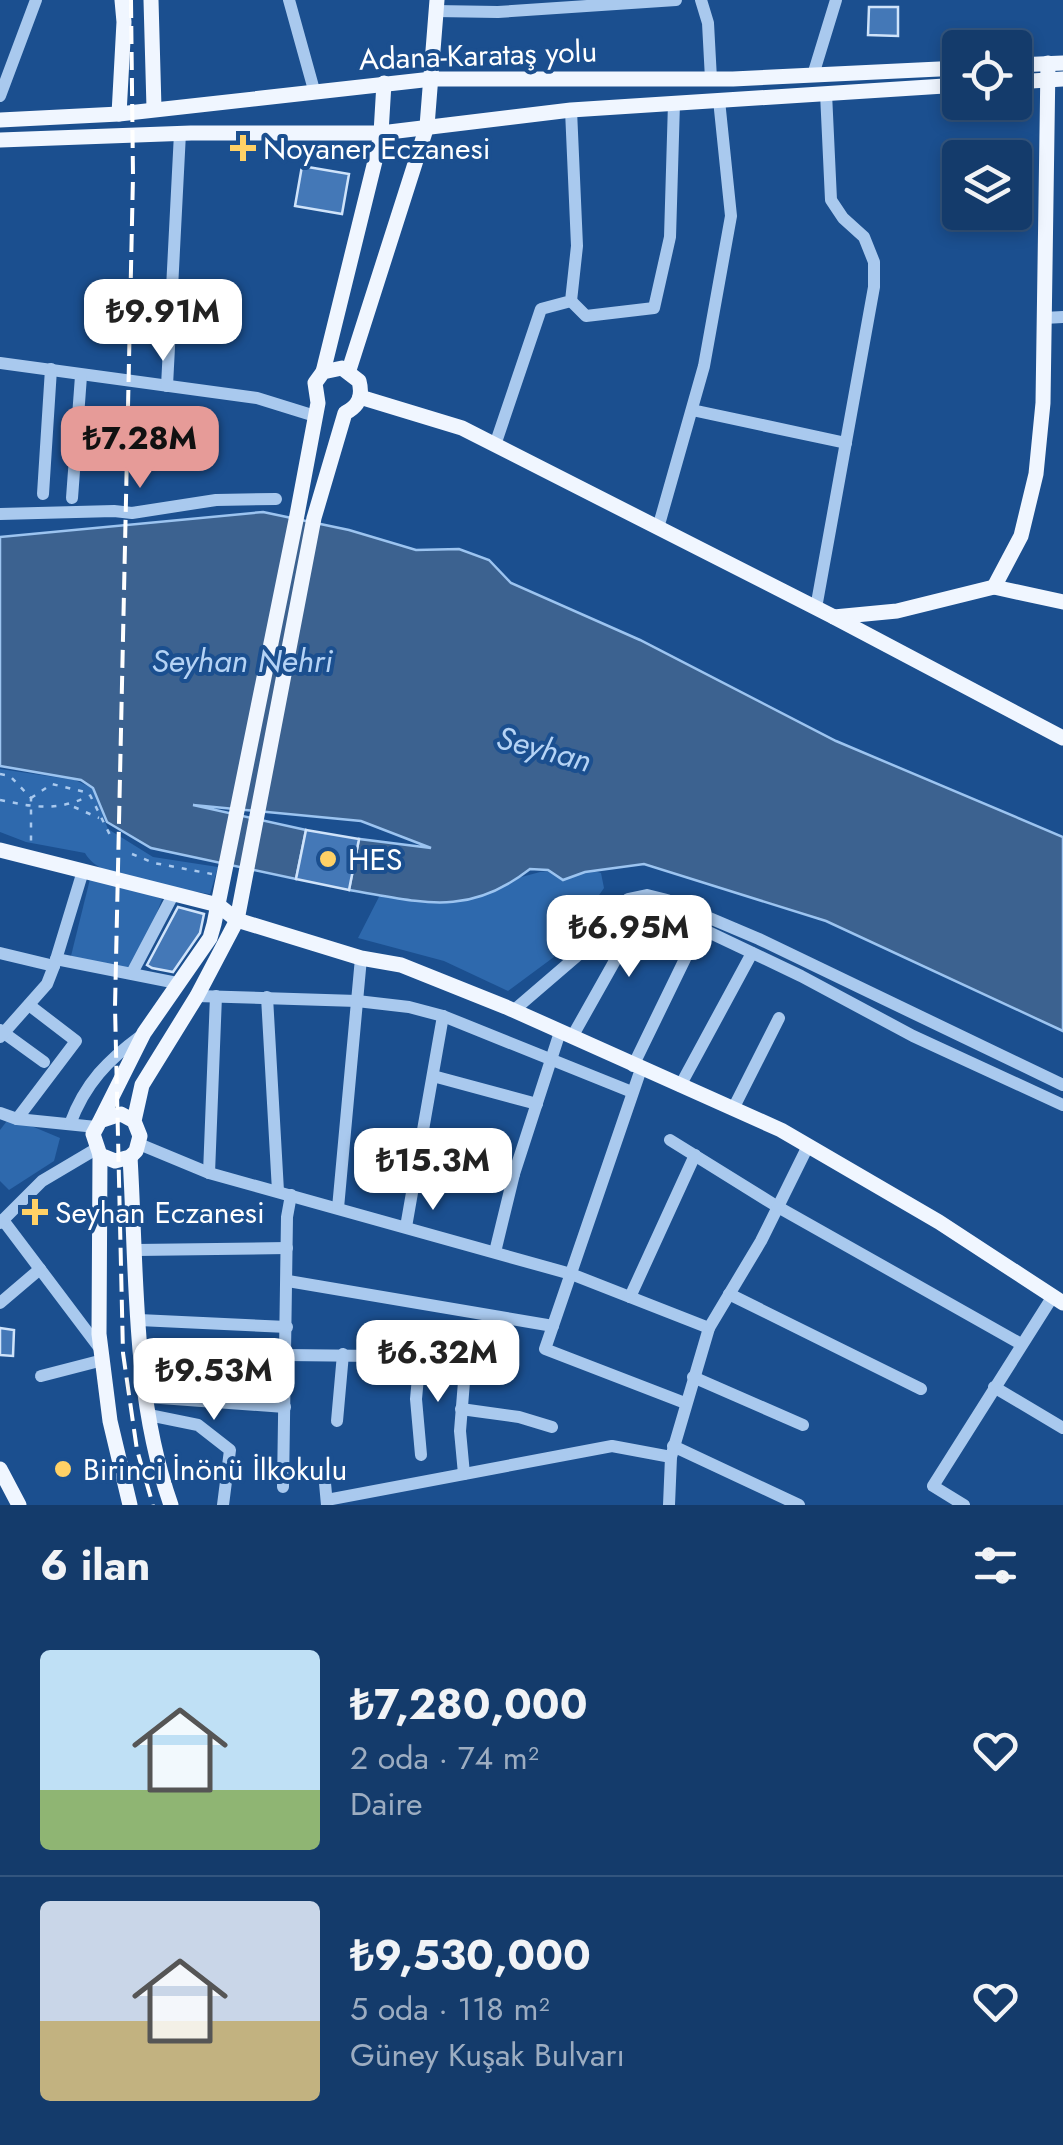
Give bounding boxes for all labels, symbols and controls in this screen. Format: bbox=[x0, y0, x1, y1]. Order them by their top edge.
street label: Adana-Karataş yolu bbox=[358, 29, 598, 81]
map controls bbox=[942, 30, 1032, 230]
button: locate bbox=[942, 30, 1032, 120]
place label: Noyaner Eczanesi bbox=[263, 127, 490, 170]
marker: Noyaner Eczanesi bbox=[232, 137, 254, 159]
button: layers bbox=[942, 140, 1032, 230]
pin: ₺9.91M bbox=[82, 279, 244, 364]
text: ₺9.91M bbox=[106, 288, 220, 334]
pin: ₺7.28M bbox=[59, 406, 221, 491]
text: ₺7.28M bbox=[83, 415, 197, 461]
water label: Seyhan Nehri bbox=[151, 638, 334, 684]
water label: Seyhan bbox=[491, 714, 597, 784]
place label: HES bbox=[348, 838, 402, 881]
marker: HES bbox=[317, 848, 339, 870]
pin: ₺6.95M bbox=[548, 895, 710, 980]
text: ₺6.95M bbox=[569, 904, 689, 950]
pin: ₺15.3M bbox=[352, 1128, 514, 1213]
text: ₺15.3M bbox=[376, 1137, 490, 1183]
place label: Seyhan Eczanesi bbox=[55, 1191, 265, 1234]
marker: Seyhan Eczanesi bbox=[24, 1201, 46, 1223]
pin: ₺6.32M bbox=[357, 1320, 519, 1405]
text: ₺6.32M bbox=[378, 1329, 498, 1375]
pin: ₺9.53M bbox=[133, 1338, 295, 1423]
text: ₺9.53M bbox=[156, 1347, 272, 1393]
place label: Birinci İnönü İlkokulu bbox=[83, 1448, 347, 1491]
marker: Birinci İnönü İlkokulu bbox=[52, 1458, 74, 1480]
text: 6 ilan bbox=[40, 1535, 150, 1596]
icon: filters bbox=[968, 1538, 1023, 1593]
text: ₺7,280,000 bbox=[350, 1674, 587, 1735]
icon: home bbox=[120, 1690, 240, 1810]
icon: heart bbox=[968, 1723, 1023, 1778]
text: 2 oda · 74 m² bbox=[350, 1735, 539, 1781]
text: Daire bbox=[350, 1781, 422, 1827]
text: ₺9,530,000 bbox=[350, 1925, 591, 1986]
icon: home bbox=[120, 1941, 240, 2061]
icon: heart bbox=[968, 1974, 1023, 2029]
text: 5 oda · 118 m² bbox=[350, 1986, 549, 2032]
text: Güney Kuşak Bulvarı bbox=[350, 2032, 625, 2078]

